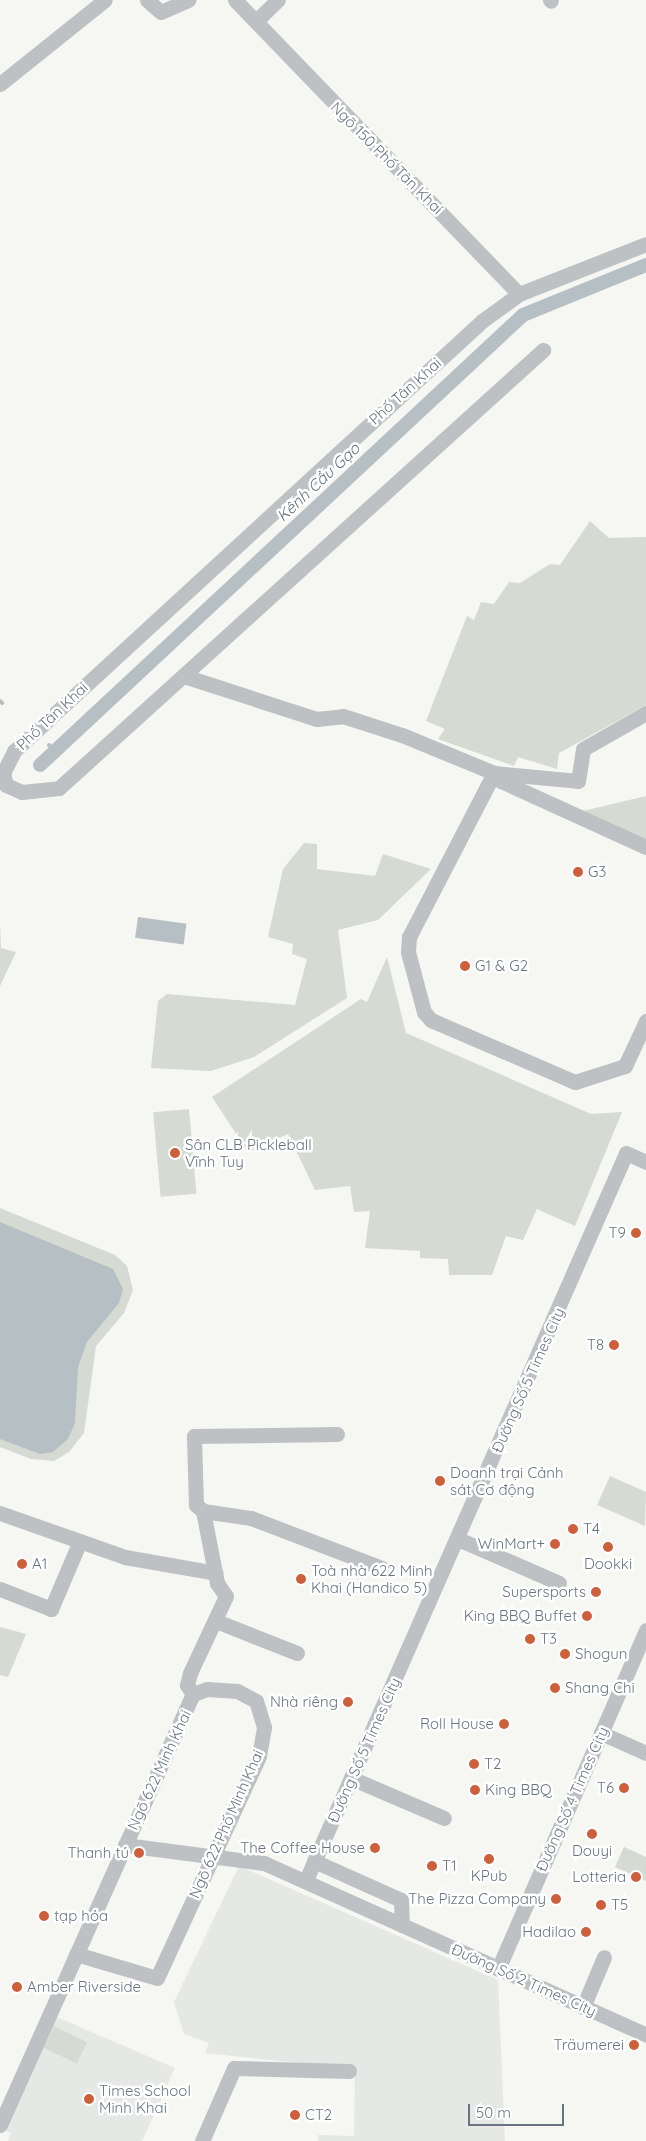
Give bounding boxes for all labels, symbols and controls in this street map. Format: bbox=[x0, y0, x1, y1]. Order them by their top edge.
street label: Ngõ 150 Phố Tân Khai bbox=[327, 98, 447, 218]
street label: Phố Tân Khai bbox=[365, 354, 445, 428]
water label: Kênh Cầu Gạo bbox=[273, 439, 363, 525]
street label: Phố Tân Khai bbox=[13, 678, 91, 754]
place label: G3 bbox=[588, 863, 606, 881]
marker: G3 bbox=[572, 866, 584, 878]
place label: G1 & G2 bbox=[475, 957, 528, 975]
marker: G1 & G2 bbox=[459, 960, 471, 972]
place label: Sân CLB Pickleball Vĩnh Tuy bbox=[185, 1135, 312, 1170]
marker: Sân CLB Pickleball Vĩnh Tuy bbox=[169, 1147, 181, 1159]
place label: T9 bbox=[609, 1224, 626, 1242]
marker: T9 bbox=[630, 1227, 642, 1239]
street label: Đường Số 5 Times City bbox=[488, 1305, 568, 1455]
place label: T8 bbox=[587, 1336, 604, 1354]
marker: T8 bbox=[608, 1339, 620, 1351]
place label: Doanh trại Cảnh sát Cơ động bbox=[450, 1463, 563, 1498]
marker: Doanh trại Cảnh sát Cơ động bbox=[434, 1475, 446, 1487]
place label: T4 bbox=[583, 1520, 600, 1538]
marker: T4 bbox=[567, 1523, 579, 1535]
place label: WinMart+ bbox=[478, 1535, 545, 1553]
marker: WinMart+ bbox=[549, 1538, 561, 1550]
marker: Dookki bbox=[602, 1541, 614, 1553]
place label: A1 bbox=[32, 1555, 47, 1573]
place label: Dookki bbox=[584, 1555, 632, 1573]
marker: A1 bbox=[16, 1558, 28, 1570]
place label: Toà nhà 622 Minh Khai (Handico 5) bbox=[311, 1561, 432, 1596]
marker: Toà nhà 622 Minh Khai (Handico 5) bbox=[295, 1573, 307, 1585]
place label: Supersports bbox=[502, 1583, 586, 1601]
marker: Supersports bbox=[590, 1586, 602, 1598]
place label: King BBQ Buffet bbox=[464, 1607, 577, 1625]
marker: King BBQ Buffet bbox=[581, 1610, 593, 1622]
place label: T3 bbox=[540, 1630, 557, 1648]
marker: T3 bbox=[524, 1633, 536, 1645]
place label: Shogun bbox=[575, 1645, 627, 1663]
marker: Shogun bbox=[559, 1648, 571, 1660]
street label: Đường Số 5 Times City bbox=[324, 1675, 404, 1825]
place label: Shang Chi bbox=[565, 1679, 635, 1697]
marker: Shang Chi bbox=[549, 1682, 561, 1694]
place label: Nhà riêng bbox=[270, 1693, 338, 1711]
marker: Nhà riêng bbox=[342, 1696, 354, 1708]
street label: Ngõ 622 Minh Khai bbox=[123, 1707, 195, 1833]
place label: Roll House bbox=[420, 1715, 494, 1733]
marker: Roll House bbox=[498, 1718, 510, 1730]
street label: Đường Số 4 Times City bbox=[532, 1724, 612, 1874]
street label: Ngõ 622 Phố Minh Khai bbox=[185, 1747, 267, 1901]
place label: T2 bbox=[484, 1755, 501, 1773]
marker: T2 bbox=[468, 1758, 480, 1770]
place label: T6 bbox=[597, 1779, 614, 1797]
place label: King BBQ bbox=[485, 1781, 552, 1799]
marker: T6 bbox=[618, 1782, 630, 1794]
marker: King BBQ bbox=[469, 1784, 481, 1796]
marker: Douyi bbox=[586, 1828, 598, 1840]
place label: The Coffee House bbox=[240, 1839, 365, 1857]
marker: The Coffee House bbox=[369, 1842, 381, 1854]
place label: Douyi bbox=[572, 1842, 612, 1860]
place label: Thanh tú bbox=[67, 1844, 129, 1862]
marker: Thanh tú bbox=[133, 1847, 145, 1859]
marker: KPub bbox=[483, 1853, 495, 1865]
place label: T1 bbox=[442, 1857, 457, 1875]
marker: T1 bbox=[426, 1860, 438, 1872]
place label: KPub bbox=[471, 1867, 507, 1885]
place label: Lotteria bbox=[572, 1868, 626, 1886]
marker: Lotteria bbox=[630, 1871, 642, 1883]
place label: The Pizza Company bbox=[408, 1890, 546, 1908]
marker: The Pizza Company bbox=[550, 1893, 562, 1905]
place label: T5 bbox=[611, 1896, 628, 1914]
marker: T5 bbox=[595, 1899, 607, 1911]
place label: tạp hóa bbox=[54, 1907, 108, 1925]
marker: tạp hóa bbox=[38, 1910, 50, 1922]
place label: Hadilao bbox=[522, 1923, 576, 1941]
marker: Hadilao bbox=[580, 1926, 592, 1938]
street label: Đường Số 2 Times City bbox=[449, 1940, 599, 2020]
place label: Amber Riverside bbox=[27, 1978, 141, 1996]
marker: Amber Riverside bbox=[11, 1981, 23, 1993]
place label: Träumerei bbox=[553, 2036, 624, 2054]
marker: Träumerei bbox=[628, 2039, 640, 2051]
place label: Times School Minh Khai bbox=[99, 2081, 191, 2116]
marker: Times School Minh Khai bbox=[83, 2093, 95, 2105]
scale bar bbox=[471, 2094, 567, 2126]
text: 50 m bbox=[476, 2103, 511, 2122]
place label: CT2 bbox=[305, 2106, 332, 2124]
marker: CT2 bbox=[289, 2109, 301, 2121]

